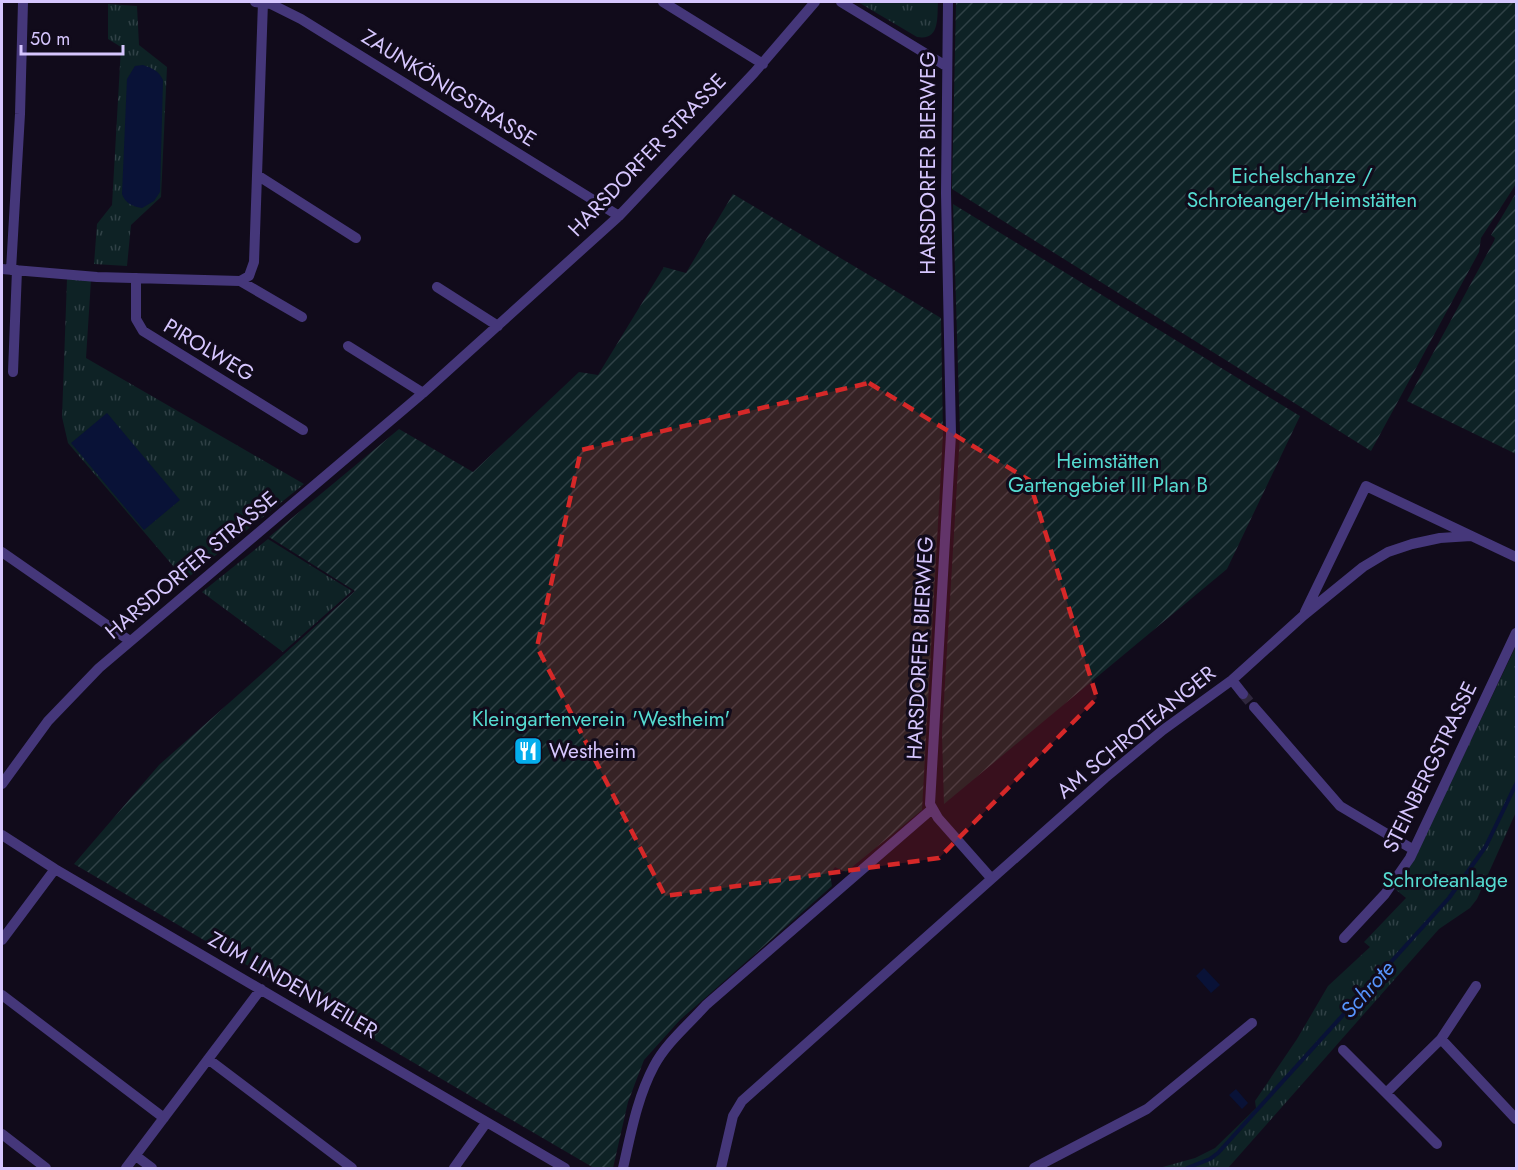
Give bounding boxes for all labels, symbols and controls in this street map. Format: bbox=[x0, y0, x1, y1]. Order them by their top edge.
scale bar bbox=[21, 18, 123, 56]
street label: ZAUNKÖNIGSTRASSE bbox=[356, 22, 542, 154]
text: 50 m bbox=[30, 26, 70, 52]
street label: HARSDORFER BIERWEG bbox=[913, 51, 943, 275]
street label: HARSDORFER STRASSE bbox=[561, 67, 733, 243]
park label: Eichelschanze / Schroteanger/Heimstätten bbox=[1187, 161, 1417, 215]
street label: PIROLWEG bbox=[158, 311, 260, 389]
park label: Heimstätten Gartengebiet III Plan B bbox=[1008, 446, 1208, 500]
street label: HARSDORFER STRASSE bbox=[98, 484, 284, 646]
street label: HARSDORFER BIERWEG bbox=[899, 536, 941, 760]
street label: AM SCHROTEANGER bbox=[1050, 658, 1222, 806]
street label: STEINBERGSTRASSE bbox=[1376, 676, 1484, 858]
park label: Kleingartenverein 'Westheim' bbox=[472, 704, 730, 734]
restaurant icon: Westheim bbox=[512, 735, 544, 767]
place label: Westheim bbox=[549, 736, 636, 766]
park label: Schroteanlage bbox=[1382, 865, 1508, 895]
street label: ZUM LINDENWEILER bbox=[203, 924, 383, 1046]
water label: Schrote bbox=[1332, 953, 1402, 1025]

